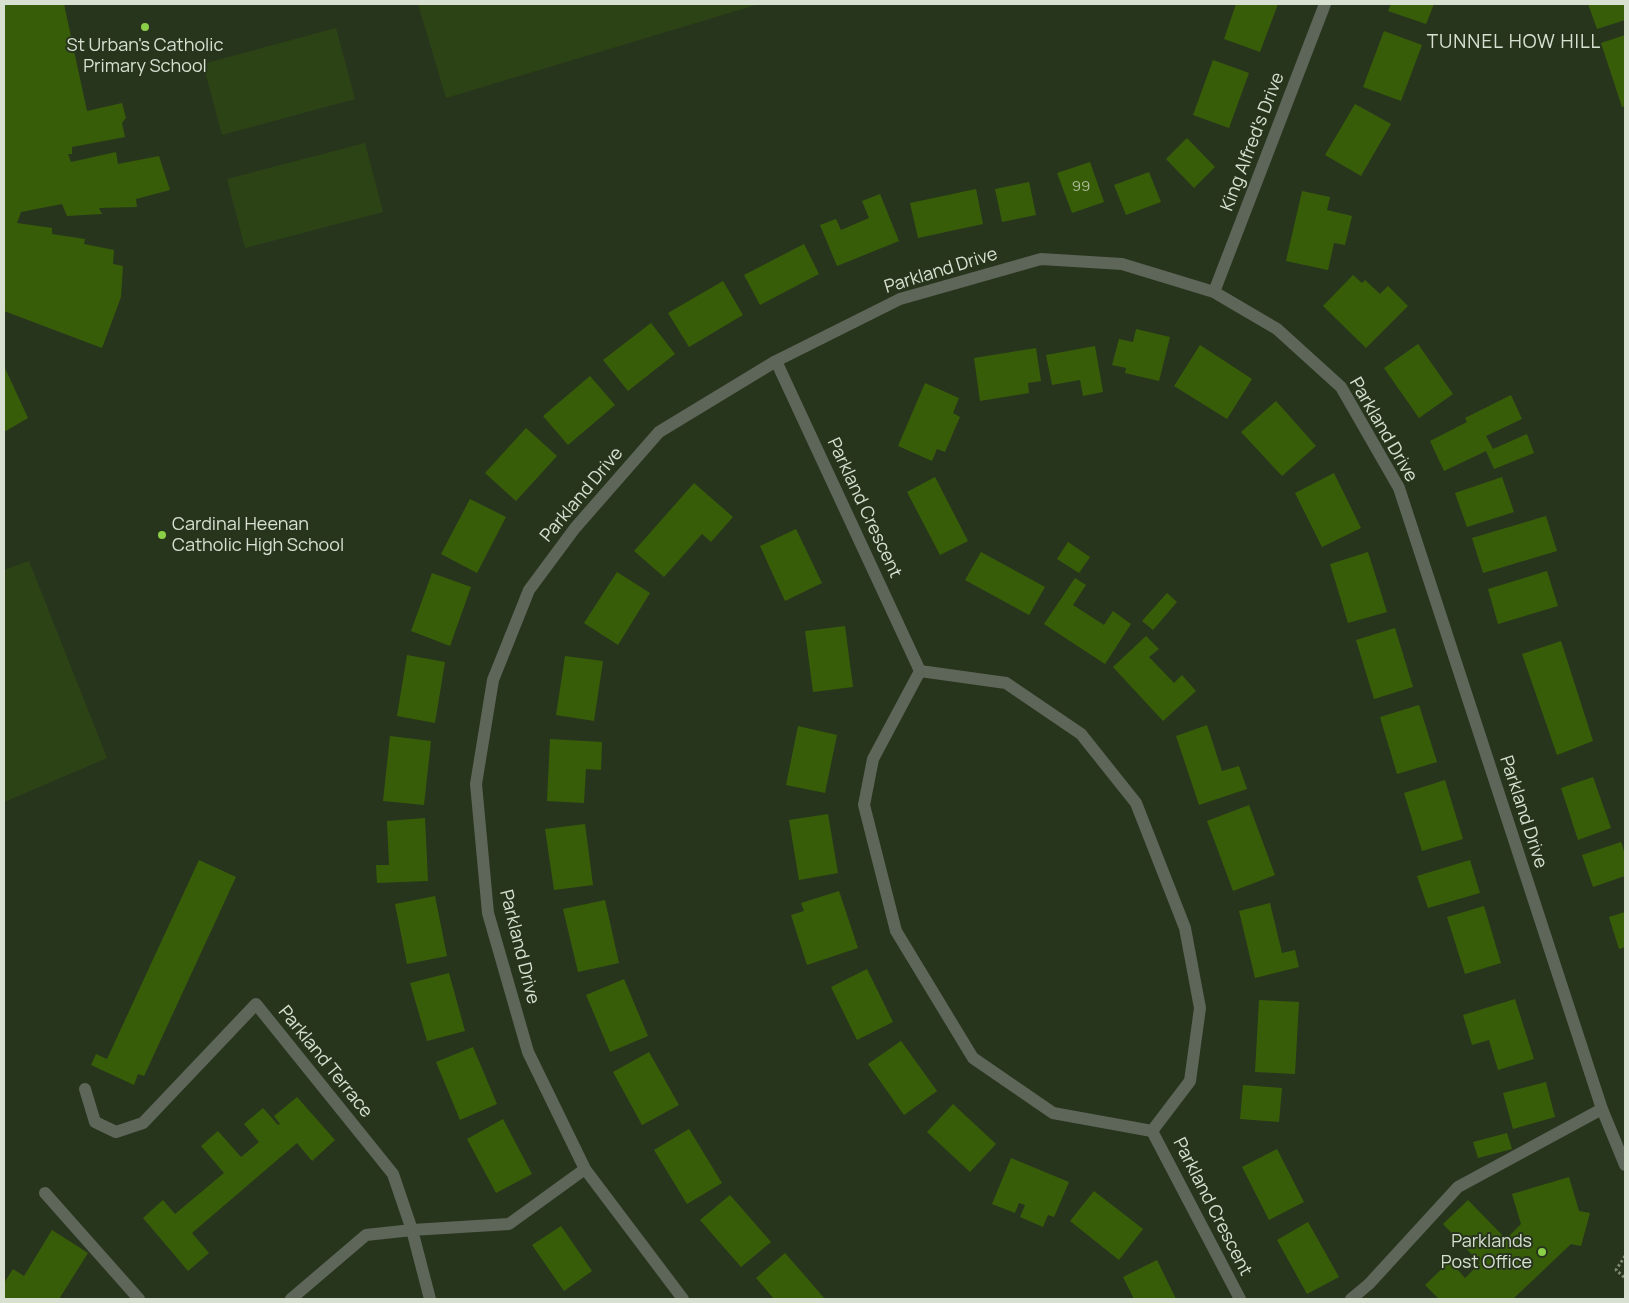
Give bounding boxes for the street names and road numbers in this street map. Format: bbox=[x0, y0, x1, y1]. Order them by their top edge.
street label: King Alfred's Drive bbox=[1217, 70, 1289, 214]
street label: Parkland Drive bbox=[882, 244, 1000, 298]
street label: Parkland Drive bbox=[1344, 374, 1422, 486]
street label: Parkland Crescent bbox=[822, 435, 906, 581]
street label: Parkland Drive bbox=[536, 443, 628, 547]
street label: Parkland Drive bbox=[1495, 753, 1551, 871]
street label: Parkland Drive bbox=[494, 888, 544, 1006]
street label: Parkland Terrace bbox=[273, 1002, 377, 1122]
street label: Parkland Crescent bbox=[1168, 1134, 1256, 1280]

